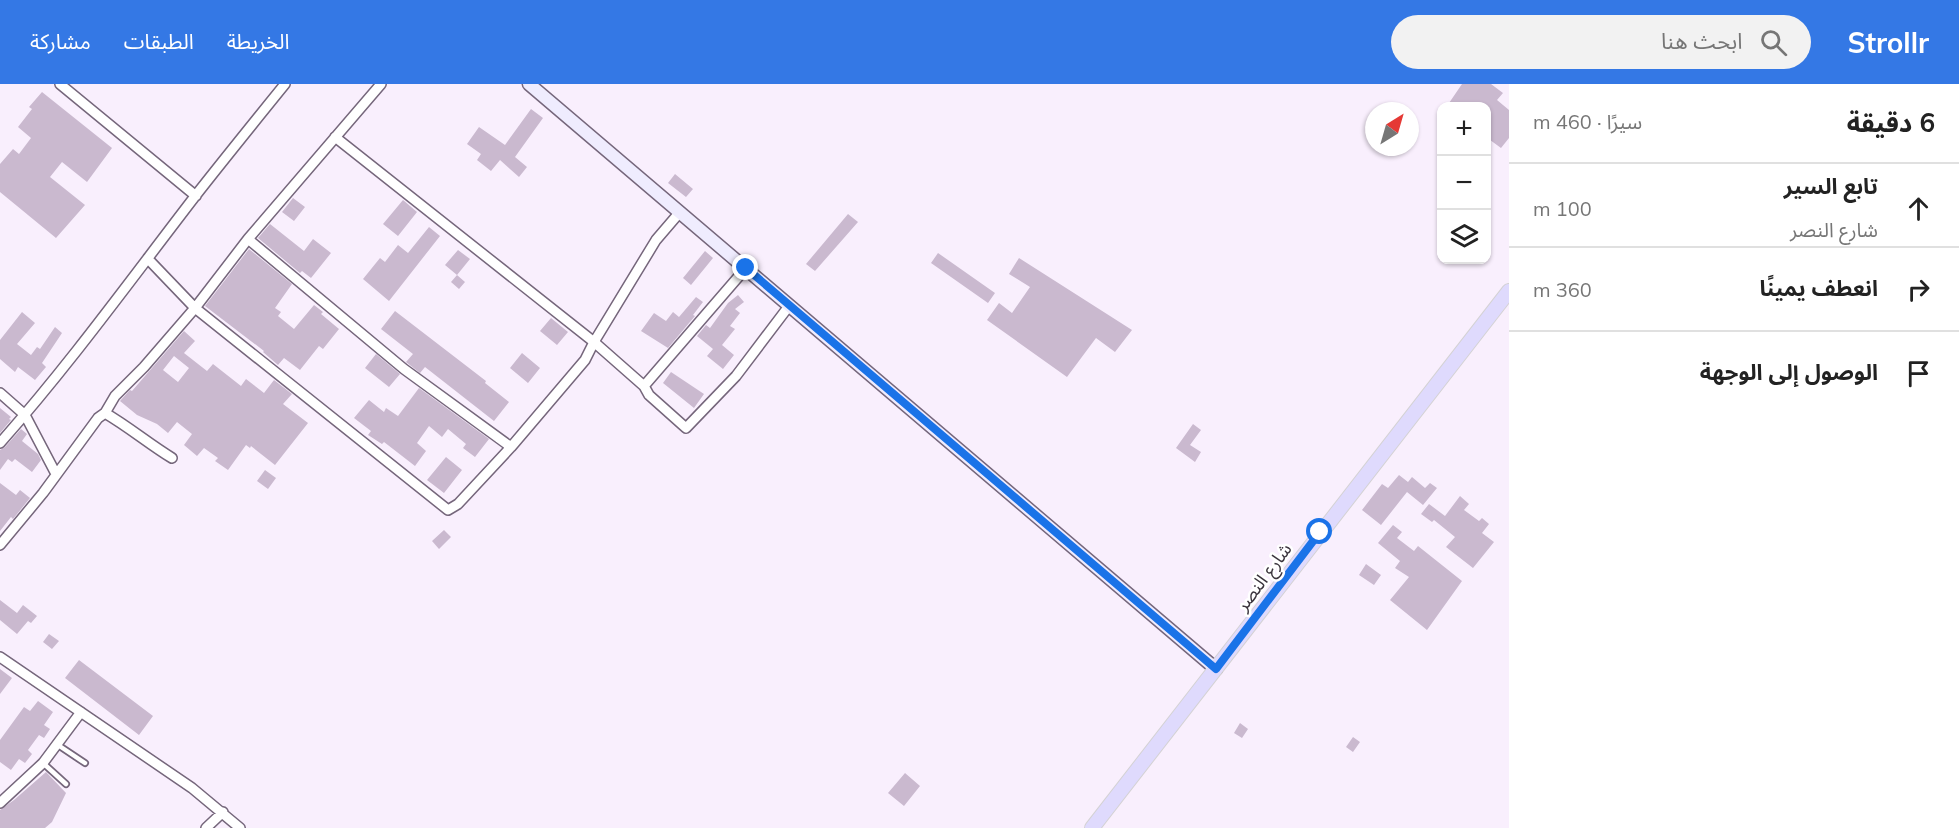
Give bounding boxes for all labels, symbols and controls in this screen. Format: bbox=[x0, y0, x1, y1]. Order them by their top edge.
search box bbox=[1391, 15, 1811, 69]
text: Strollr bbox=[1847, 25, 1929, 60]
icon: search bbox=[1757, 26, 1790, 59]
text: ابحث هنا bbox=[1661, 27, 1742, 55]
text: مشاركة bbox=[30, 28, 91, 54]
text: الطبقات bbox=[124, 28, 194, 54]
text: الخريطة bbox=[227, 28, 290, 54]
north arrow bbox=[1365, 102, 1419, 156]
map controls bbox=[1437, 102, 1491, 264]
button: + bbox=[1437, 102, 1491, 156]
text: 6 دقيقة bbox=[1847, 106, 1935, 139]
text: سيرًا · 460 m bbox=[1533, 109, 1642, 134]
button: − bbox=[1437, 156, 1491, 210]
text: تابع السير bbox=[1784, 172, 1878, 200]
icon: ahead bbox=[1902, 192, 1935, 225]
text: 100 m bbox=[1533, 196, 1592, 221]
button: layers bbox=[1437, 210, 1491, 264]
text: شارع النصر bbox=[1790, 217, 1878, 242]
route end bbox=[732, 254, 758, 280]
icon: right bbox=[1902, 273, 1935, 306]
text: انعطف يمينًا bbox=[1759, 274, 1878, 302]
text: 360 m bbox=[1533, 277, 1592, 302]
icon: arrive bbox=[1902, 357, 1935, 390]
text: الوصول إلى الوجهة bbox=[1700, 358, 1878, 386]
route start bbox=[1306, 518, 1332, 544]
street label: شارع النصر bbox=[1230, 538, 1299, 618]

